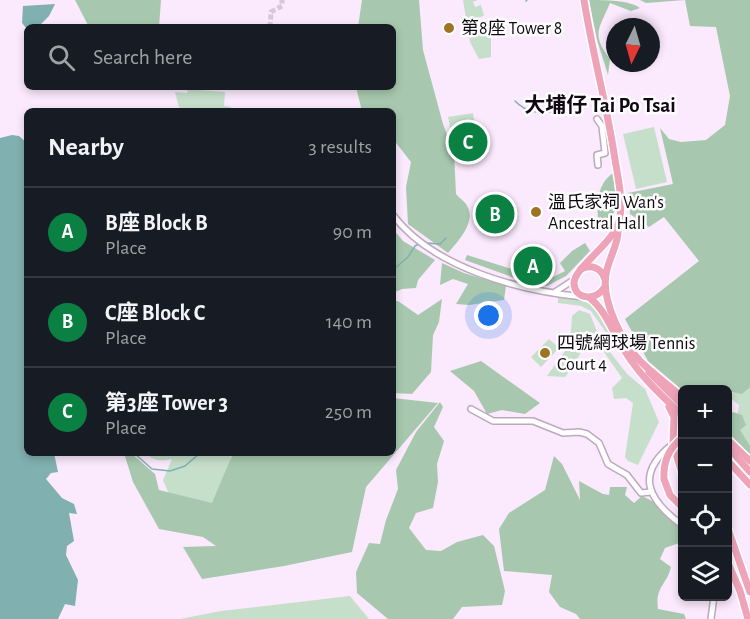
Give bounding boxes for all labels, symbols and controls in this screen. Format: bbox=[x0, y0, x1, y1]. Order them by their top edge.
place label: 第8座 Tower 8 bbox=[461, 18, 562, 38]
north arrow bbox=[606, 18, 660, 72]
marker: 第8座 Tower 8 bbox=[442, 21, 456, 35]
search box bbox=[24, 24, 396, 90]
icon: search bbox=[45, 41, 78, 74]
text: Search here bbox=[93, 46, 192, 68]
district label: 大埔仔 Tai Po Tsai bbox=[524, 94, 676, 116]
pin: C bbox=[448, 120, 488, 164]
text: Nearby bbox=[48, 134, 124, 160]
text: 3 results bbox=[308, 137, 372, 157]
pin: B bbox=[476, 192, 514, 236]
place label: 溫氏家祠 Wan's Ancestral Hall bbox=[548, 192, 664, 233]
marker: 溫氏家祠 Wan's Ancestral Hall bbox=[529, 205, 543, 219]
text: B座 Block B bbox=[105, 212, 208, 234]
text: A bbox=[62, 222, 74, 242]
text: 90 m bbox=[333, 222, 372, 242]
text: Place bbox=[105, 238, 146, 258]
pin: A bbox=[514, 244, 552, 288]
your location bbox=[474, 301, 503, 330]
text: C座 Block C bbox=[105, 302, 205, 324]
text: B bbox=[62, 312, 73, 332]
text: 140 m bbox=[326, 312, 372, 332]
text: Place bbox=[105, 328, 146, 348]
place label: 四號網球場 Tennis Court 4 bbox=[557, 333, 695, 374]
marker: 四號網球場 Tennis Court 4 bbox=[538, 346, 552, 360]
map controls bbox=[678, 385, 732, 601]
button: + bbox=[678, 385, 732, 439]
text: 第3座 Tower 3 bbox=[105, 392, 228, 414]
text: C bbox=[62, 402, 73, 422]
text: 250 m bbox=[325, 402, 372, 422]
text: Place bbox=[105, 418, 146, 438]
button: − bbox=[678, 439, 732, 493]
button: locate bbox=[678, 493, 732, 547]
button: layers bbox=[678, 547, 732, 601]

